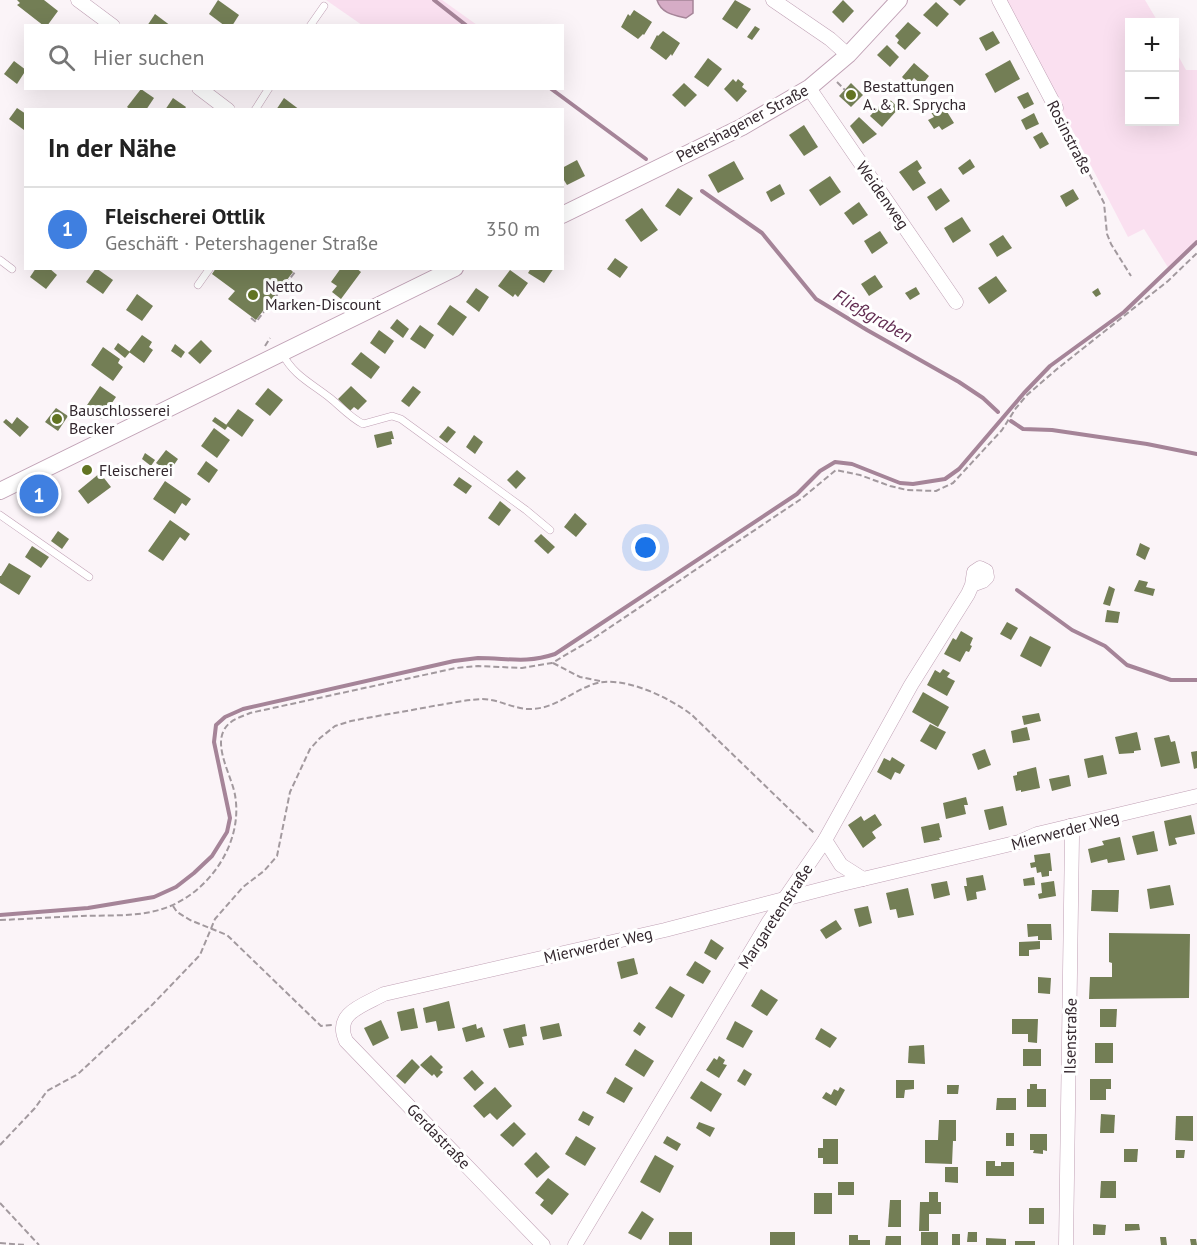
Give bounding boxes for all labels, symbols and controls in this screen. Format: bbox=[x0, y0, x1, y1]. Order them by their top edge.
map controls bbox=[1125, 18, 1179, 126]
button: + bbox=[1125, 18, 1179, 72]
search box bbox=[24, 24, 564, 90]
icon: search bbox=[45, 41, 78, 74]
text: Hier suchen bbox=[93, 43, 205, 71]
button: − bbox=[1125, 72, 1179, 126]
place label: Bestattungen A. & R. Sprycha bbox=[863, 76, 966, 114]
street label: Petershagener Straße bbox=[672, 80, 812, 166]
marker: Bestattungen A. & R. Sprycha bbox=[844, 88, 858, 102]
street label: Rosinstraße bbox=[1043, 97, 1097, 177]
text: In der Nähe bbox=[48, 131, 176, 164]
street label: Weidenweg bbox=[852, 157, 914, 233]
text: Fleischerei Ottlik bbox=[105, 202, 265, 230]
text: 1 bbox=[62, 216, 73, 242]
text: 350 m bbox=[486, 216, 540, 242]
text: Geschäft · Petershagener Straße bbox=[105, 230, 378, 256]
place label: Netto Marken-Discount bbox=[265, 276, 381, 314]
water label: Fließgraben bbox=[830, 284, 917, 347]
marker: Netto Marken-Discount bbox=[246, 288, 260, 302]
place label: Bauschlosserei Becker bbox=[69, 400, 170, 438]
marker: Bauschlosserei Becker bbox=[50, 412, 64, 426]
place label: Fleischerei bbox=[99, 460, 173, 480]
marker: Fleischerei bbox=[80, 463, 94, 477]
pin: 1 bbox=[20, 472, 58, 516]
your location bbox=[631, 533, 660, 562]
street label: Mierwerder Weg bbox=[1009, 806, 1121, 854]
street label: Margaretenstraße bbox=[734, 860, 816, 972]
street label: Mierwerder Weg bbox=[542, 923, 654, 967]
street label: Ilsenstraße bbox=[1059, 998, 1081, 1074]
street label: Gerdastraße bbox=[403, 1099, 475, 1173]

